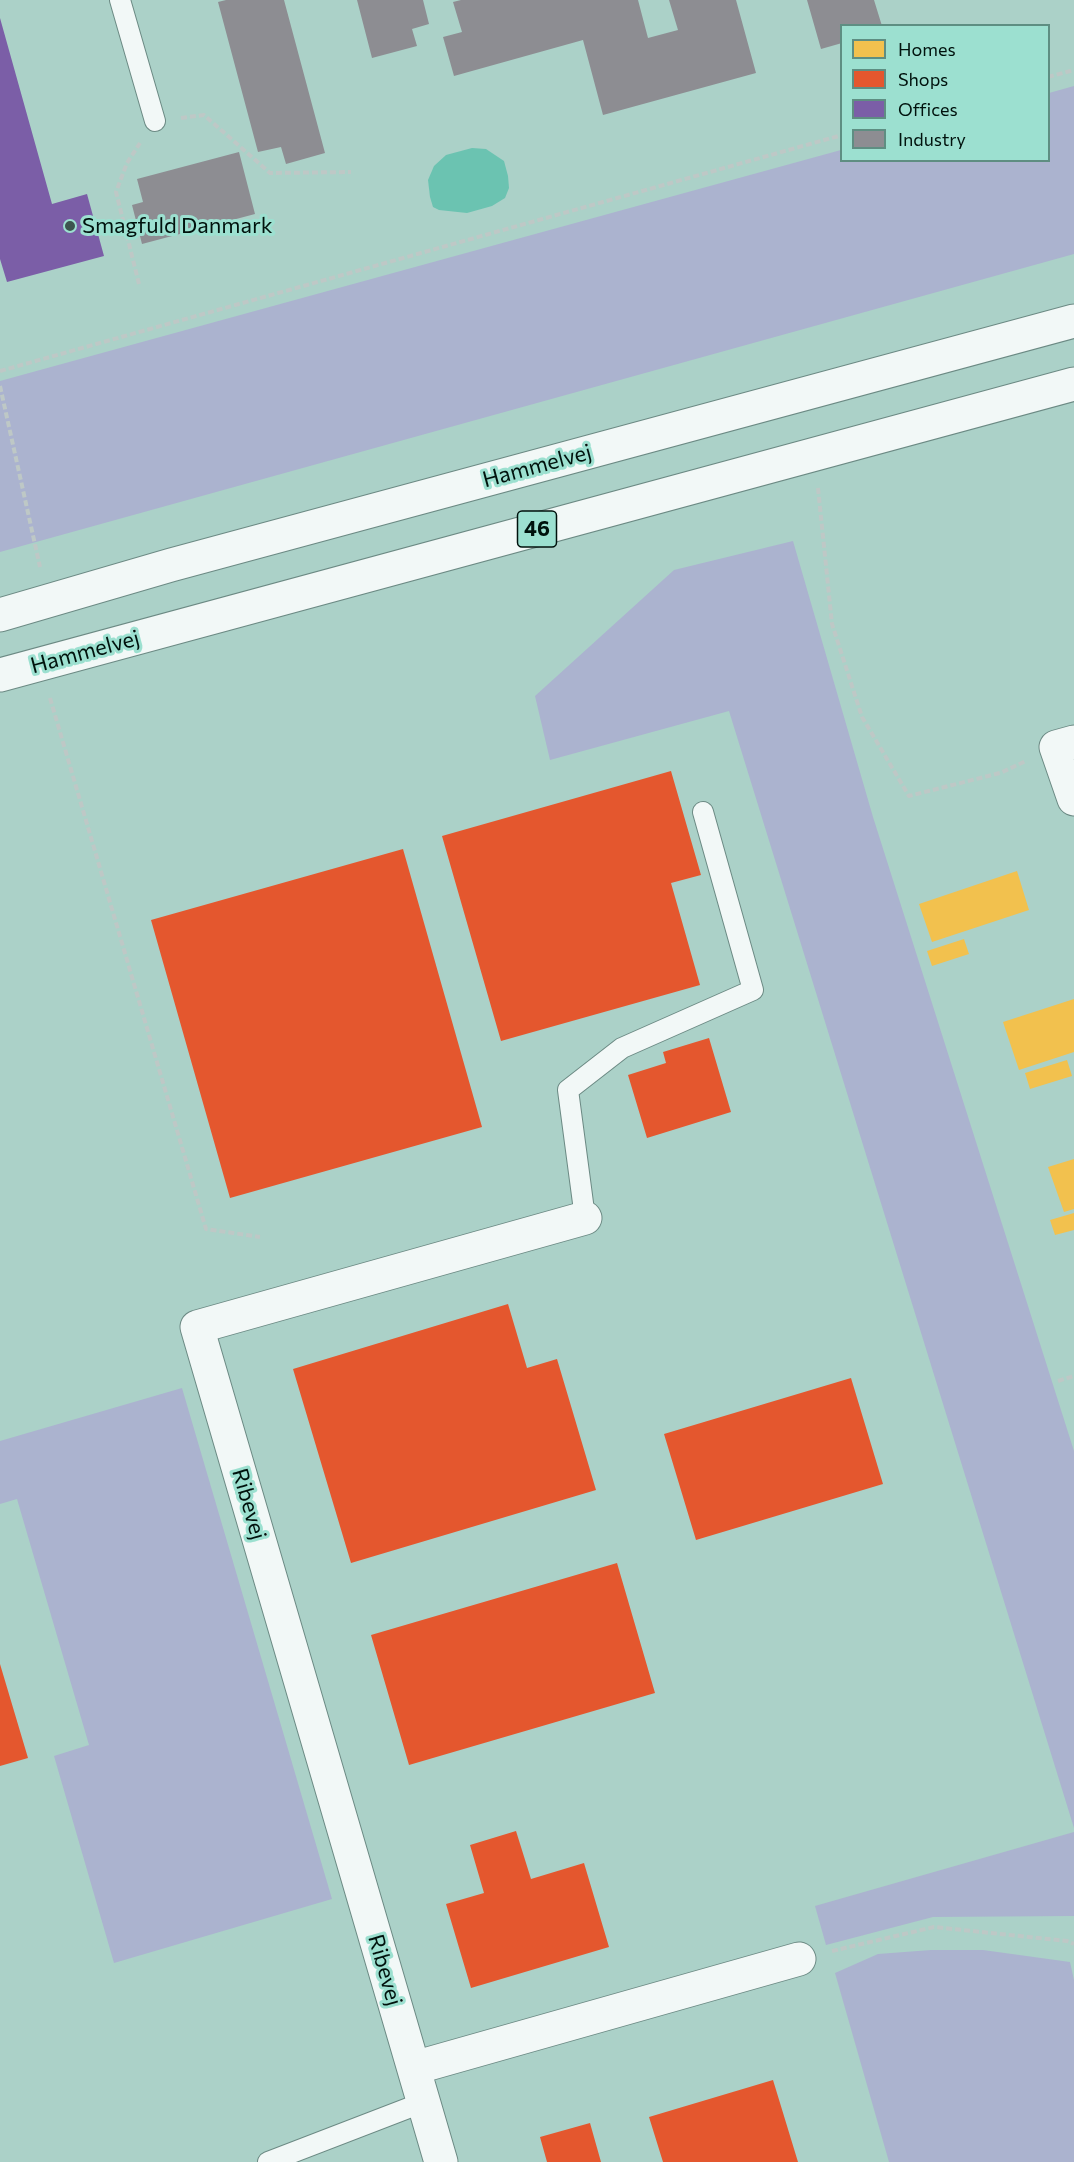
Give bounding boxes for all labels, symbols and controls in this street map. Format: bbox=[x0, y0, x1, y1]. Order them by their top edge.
legend bbox=[840, 24, 1050, 162]
text: Homes bbox=[898, 38, 956, 60]
text: Shops bbox=[898, 68, 948, 90]
text: Offices bbox=[898, 98, 958, 120]
text: Industry bbox=[898, 128, 966, 150]
place label: Smagfuld Danmark bbox=[82, 213, 273, 239]
marker: Smagfuld Danmark bbox=[63, 219, 77, 233]
street label: Hammelvej bbox=[480, 439, 594, 493]
road number: 46 bbox=[518, 511, 556, 547]
street label: Hammelvej bbox=[28, 625, 142, 679]
street label: Ribevej bbox=[226, 1465, 272, 1543]
street label: Ribevej bbox=[362, 1931, 408, 2009]

